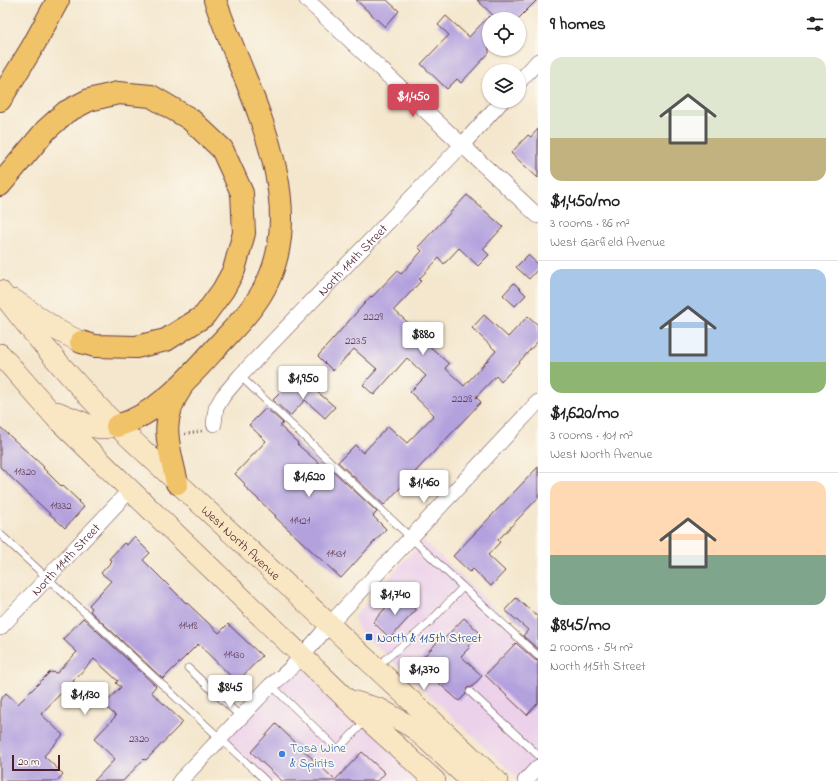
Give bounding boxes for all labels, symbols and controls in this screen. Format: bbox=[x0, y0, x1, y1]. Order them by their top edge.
map controls bbox=[482, 12, 526, 108]
button: locate bbox=[482, 12, 526, 56]
text: 9 homes bbox=[550, 12, 606, 37]
icon: filters bbox=[804, 13, 826, 35]
button: layers bbox=[482, 64, 526, 108]
icon: home bbox=[652, 83, 724, 155]
pin: $1,450 bbox=[380, 84, 446, 118]
text: $1,450 bbox=[397, 87, 429, 106]
text: $1,450/mo bbox=[550, 189, 620, 214]
text: 3 rooms · 86 m² bbox=[550, 214, 630, 233]
street label: North 114th Street bbox=[314, 220, 393, 301]
text: West Garfield Avenue bbox=[550, 233, 665, 252]
icon: home bbox=[652, 295, 724, 367]
house number: 2229 bbox=[363, 309, 384, 325]
pin: $880 bbox=[399, 322, 447, 356]
text: $880 bbox=[411, 325, 435, 344]
house number: 2235 bbox=[345, 333, 367, 349]
pin: $1,950 bbox=[270, 366, 336, 400]
text: $1,950 bbox=[287, 369, 319, 388]
house number: 2228 bbox=[452, 391, 472, 407]
text: $1,620/mo bbox=[550, 401, 619, 426]
text: 3 rooms · 101 m² bbox=[550, 426, 633, 445]
text: West North Avenue bbox=[550, 445, 652, 464]
house number: 11320 bbox=[14, 464, 36, 480]
pin: $1,620 bbox=[276, 464, 342, 498]
text: $1,620 bbox=[293, 467, 325, 486]
pin: $1,460 bbox=[391, 470, 457, 504]
text: $1,460 bbox=[409, 473, 439, 492]
house number: 11332 bbox=[50, 498, 72, 514]
street label: West North Avenue bbox=[196, 501, 284, 585]
icon: home bbox=[652, 507, 724, 579]
house number: 11421 bbox=[290, 513, 311, 529]
street label: North 114th Street bbox=[27, 519, 106, 600]
house number: 11431 bbox=[326, 546, 346, 562]
pin: $1,740 bbox=[362, 582, 428, 616]
text: $1,740 bbox=[380, 585, 410, 604]
text: $845/mo bbox=[550, 613, 611, 638]
house number: 11418 bbox=[178, 618, 198, 634]
place label: North & 115th Street bbox=[377, 629, 482, 648]
marker: North & 115th Street bbox=[364, 632, 374, 642]
text: 2 rooms · 54 m² bbox=[550, 638, 633, 657]
house number: 11430 bbox=[224, 647, 245, 663]
pin: $1,370 bbox=[391, 657, 457, 691]
text: North 115th Street bbox=[550, 657, 646, 676]
text: $1,370 bbox=[409, 660, 439, 679]
pin: $845 bbox=[206, 675, 254, 709]
text: $845 bbox=[217, 678, 243, 697]
pin: $1,130 bbox=[52, 682, 118, 716]
text: $1,130 bbox=[70, 685, 100, 704]
house number: 2320 bbox=[129, 731, 149, 747]
place label: Tosa Wine & Spirits bbox=[290, 739, 346, 773]
marker: Tosa Wine & Spirits bbox=[277, 749, 287, 759]
scale bar bbox=[12, 753, 60, 772]
text: 20 m bbox=[18, 754, 40, 770]

